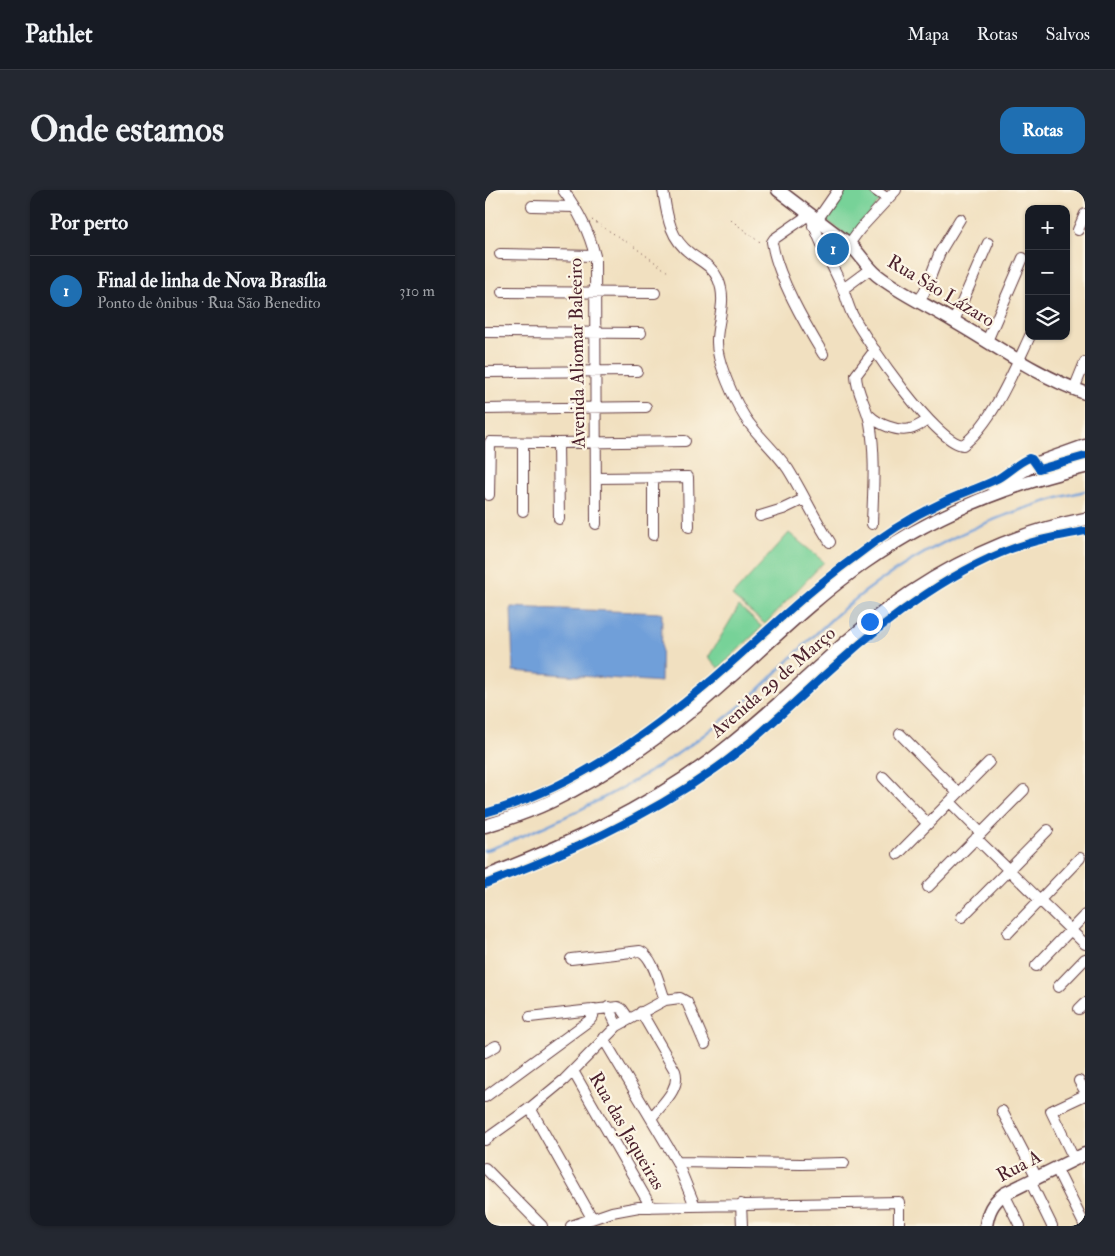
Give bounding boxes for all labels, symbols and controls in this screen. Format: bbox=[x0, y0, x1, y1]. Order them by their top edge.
text: Pathlet bbox=[25, 19, 93, 50]
text: Mapa bbox=[908, 23, 949, 46]
text: Rotas bbox=[977, 23, 1018, 46]
text: Salvos bbox=[1046, 23, 1090, 46]
button: Rotas bbox=[1000, 107, 1085, 154]
text: Onde estamos bbox=[30, 108, 224, 152]
map controls bbox=[1025, 205, 1070, 340]
button: + bbox=[1025, 205, 1070, 250]
text: Por perto bbox=[50, 209, 128, 236]
pin: 1 bbox=[817, 230, 849, 268]
street label: Rua São Lázaro bbox=[883, 249, 999, 333]
button: − bbox=[1025, 250, 1070, 295]
street label: Avenida Aliomar Baleeiro bbox=[563, 258, 591, 449]
text: Final de linha de Nova Brasília bbox=[97, 269, 326, 293]
text: 1 bbox=[63, 281, 69, 301]
text: 310 m bbox=[399, 281, 435, 301]
text: Ponto de ônibus · Rua São Benedito bbox=[97, 293, 321, 313]
button: layers bbox=[1025, 295, 1070, 340]
your location bbox=[857, 609, 883, 635]
street label: Avenida 29 de Março bbox=[705, 621, 840, 744]
street label: Rua das Jaqueiras bbox=[584, 1068, 670, 1194]
street label: Rua A bbox=[993, 1144, 1045, 1188]

